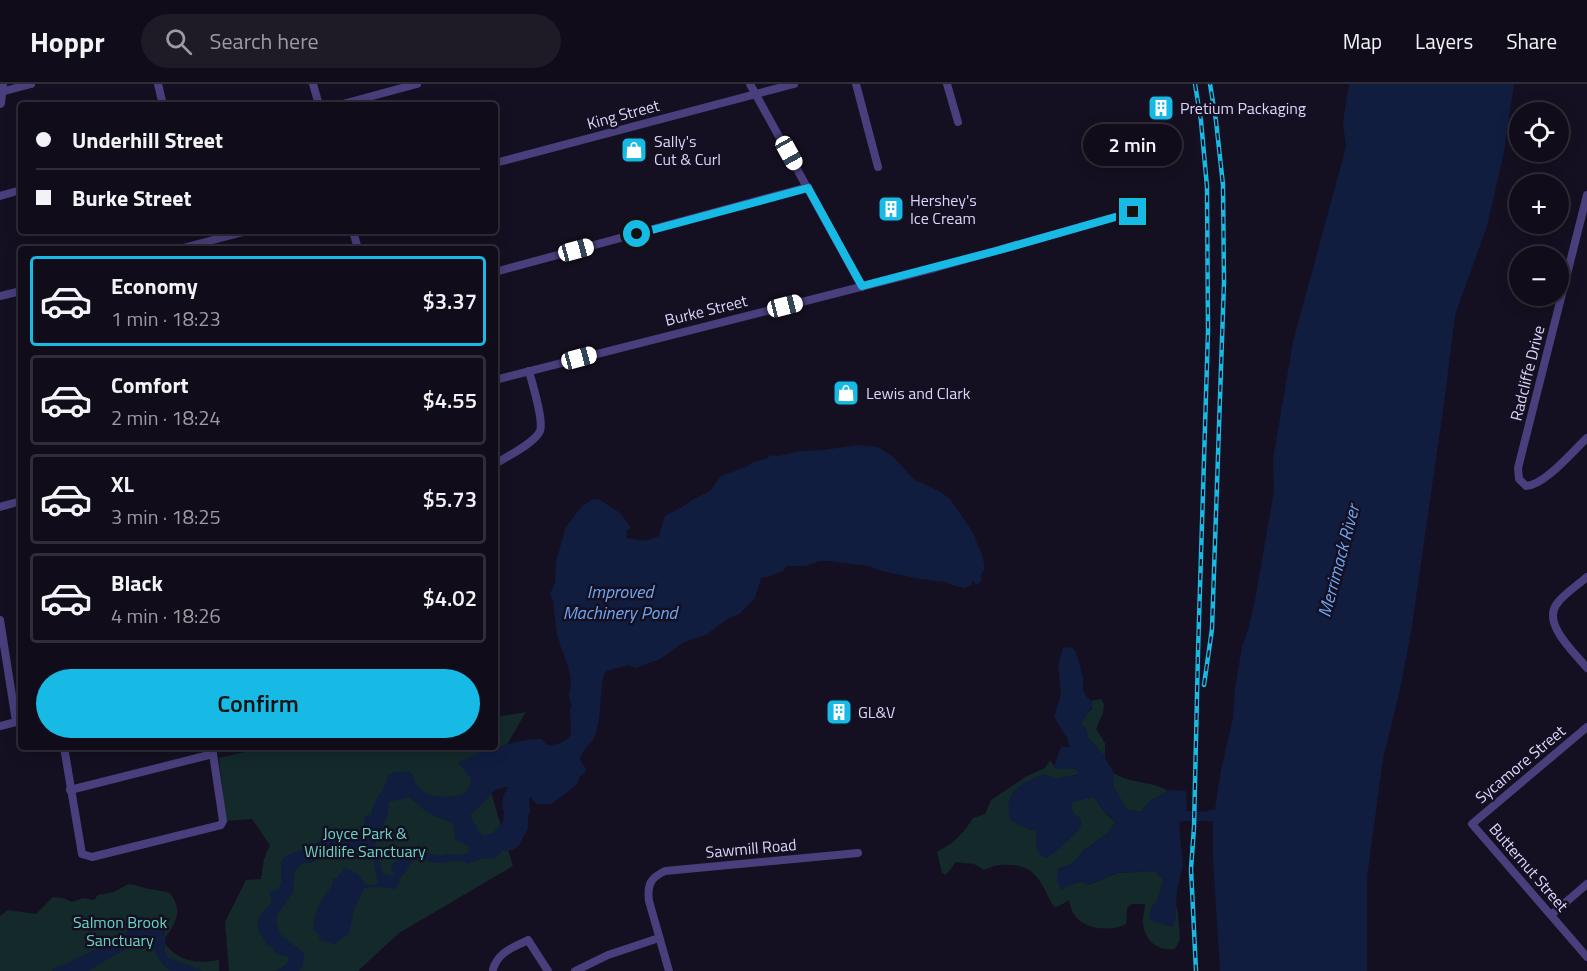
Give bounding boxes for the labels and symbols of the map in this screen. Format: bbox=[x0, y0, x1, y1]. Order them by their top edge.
street label: King Street bbox=[584, 93, 662, 135]
building icon: Pretium Packaging bbox=[1146, 93, 1176, 123]
place label: Pretium Packaging bbox=[1180, 96, 1306, 120]
callout: 2 min bbox=[1084, 125, 1182, 167]
place label: Sally's Cut & Curl bbox=[654, 129, 721, 171]
car bbox=[772, 133, 806, 173]
shop icon: Sally's Cut & Curl bbox=[619, 135, 649, 165]
place label: Hershey's Ice Cream bbox=[910, 188, 977, 230]
building icon: Hershey's Ice Cream bbox=[876, 194, 906, 224]
route end bbox=[1119, 198, 1146, 225]
route start bbox=[623, 220, 650, 247]
car bbox=[556, 237, 596, 263]
street label: Burke Street bbox=[662, 288, 750, 332]
car bbox=[765, 293, 805, 319]
street label: Radcliffe Drive bbox=[1504, 323, 1550, 423]
car bbox=[559, 345, 599, 371]
shop icon: Lewis and Clark bbox=[831, 378, 861, 408]
place label: Lewis and Clark bbox=[866, 381, 971, 405]
water label: Merrimack River bbox=[1311, 499, 1367, 620]
water label: Improved Machinery Pond bbox=[563, 578, 679, 626]
building icon: GL&V bbox=[824, 697, 854, 727]
place label: GL&V bbox=[858, 700, 895, 724]
street label: Sycamore Street bbox=[1470, 719, 1571, 809]
street label: Butternut Street bbox=[1484, 817, 1575, 917]
park label: Joyce Park & Wildlife Sanctuary bbox=[304, 821, 426, 863]
street label: Sawmill Road bbox=[704, 832, 798, 864]
park label: Salmon Brook Sanctuary bbox=[73, 910, 167, 952]

